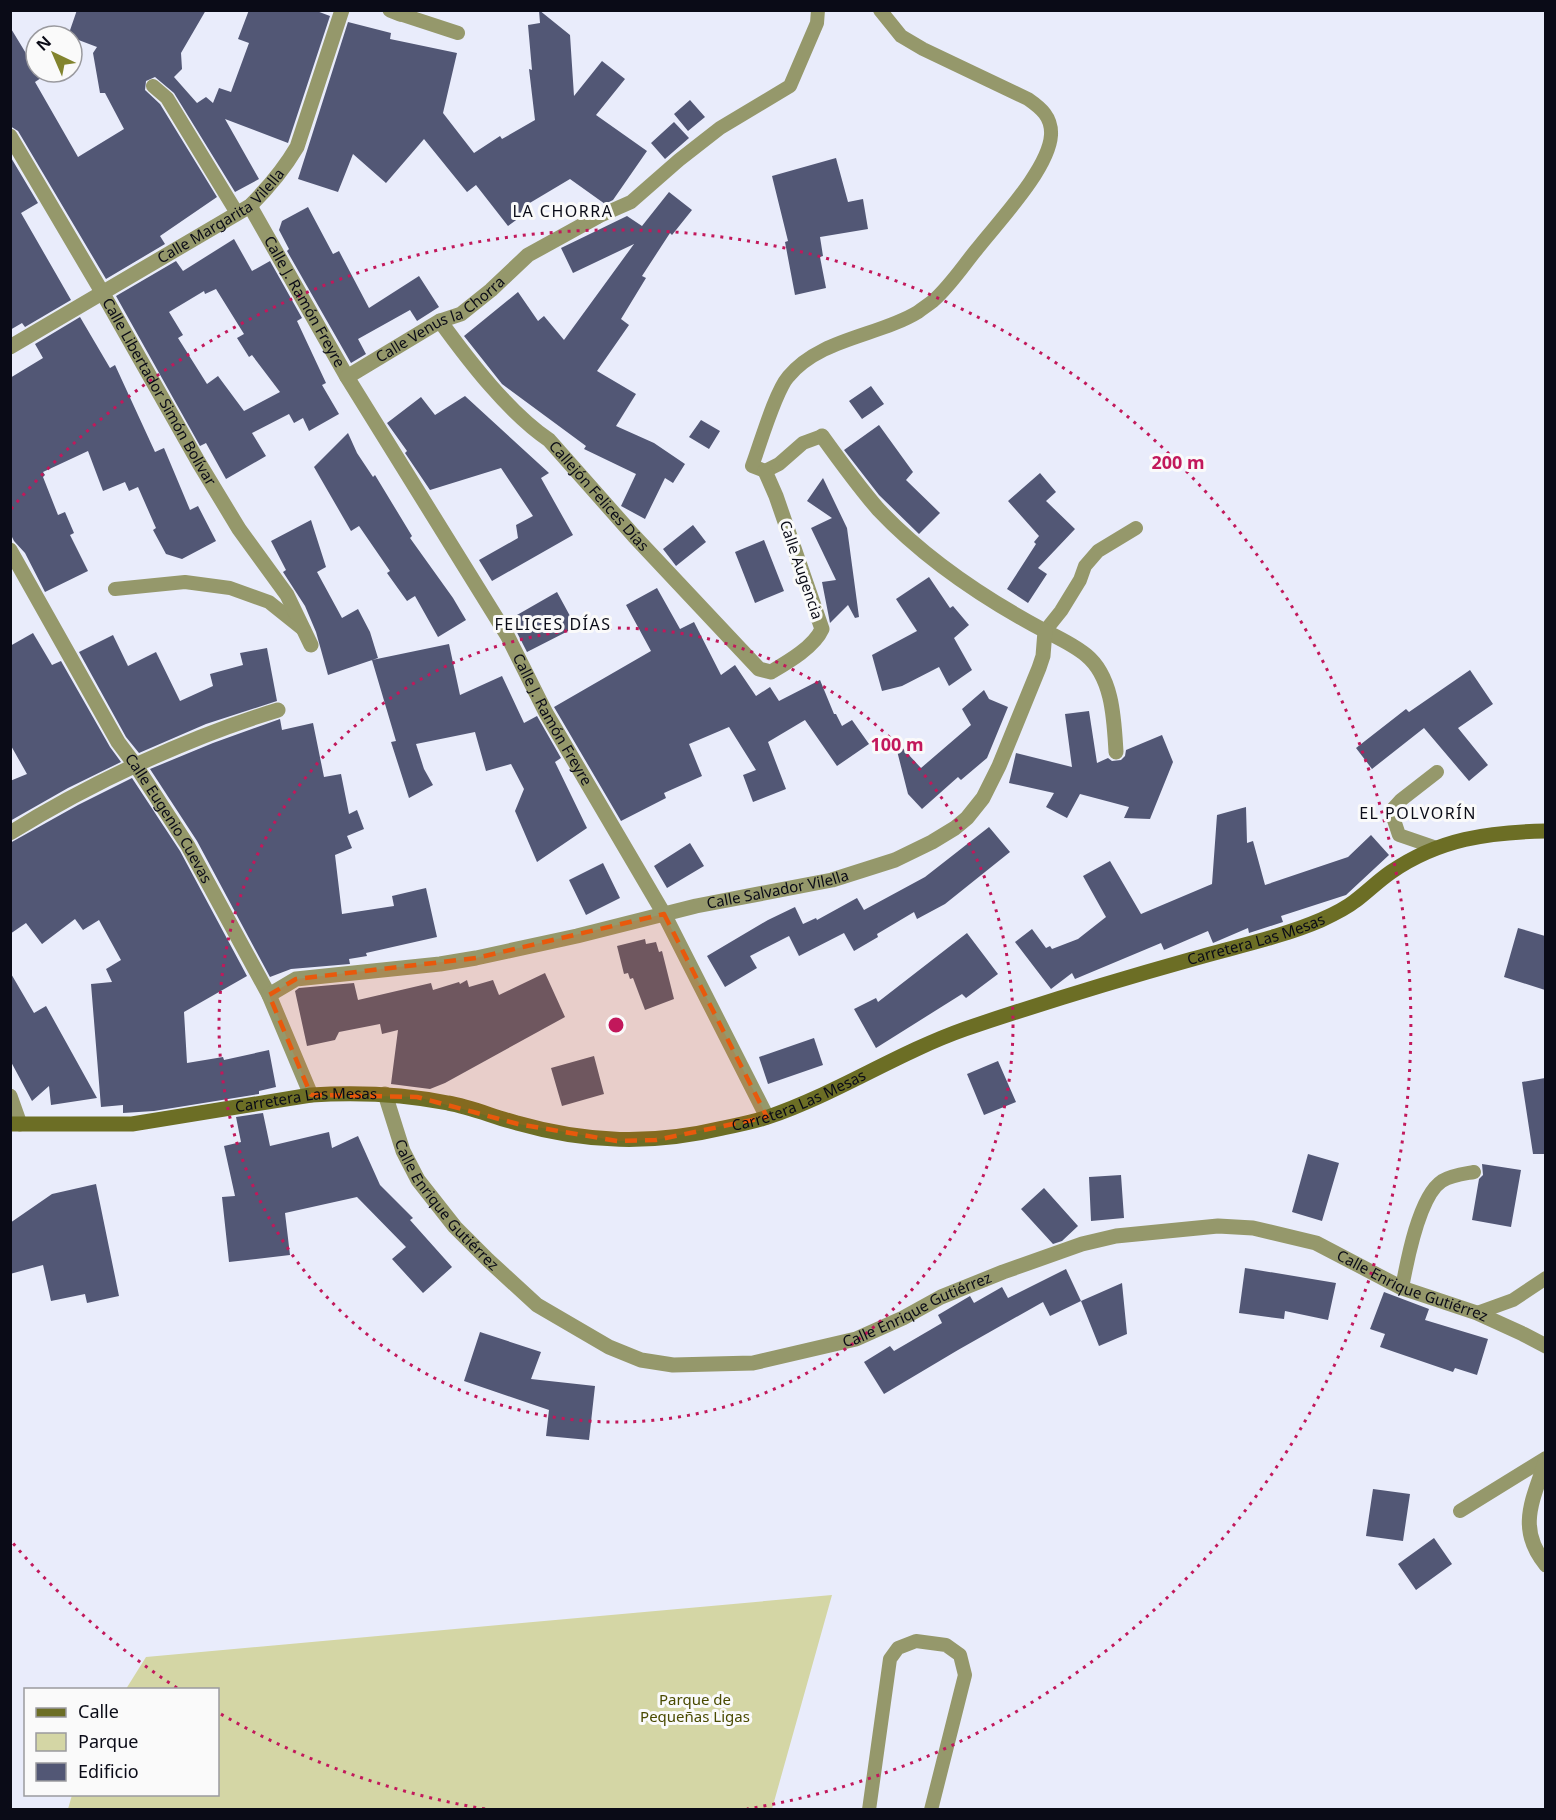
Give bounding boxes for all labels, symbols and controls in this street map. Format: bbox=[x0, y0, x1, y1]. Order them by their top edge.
north arrow bbox=[24, 24, 84, 84]
text: N bbox=[31, 31, 56, 56]
street label: Calle Margarita Vilella bbox=[153, 164, 288, 267]
district label: LA CHORRA bbox=[513, 200, 613, 222]
street label: Calle J. Ramón Freyre bbox=[260, 232, 350, 371]
street label: Calle Venus la Chorra bbox=[372, 271, 509, 367]
street label: Calle Libertador Simón Bolívar bbox=[98, 294, 221, 489]
street label: Callejón Felices Días bbox=[545, 436, 654, 555]
text: 200 m bbox=[1151, 450, 1205, 474]
street label: Calle Augencia bbox=[776, 518, 828, 622]
district label: FELICES DÍAS bbox=[494, 613, 612, 635]
street label: Calle J. Ramón Freyre bbox=[509, 650, 597, 789]
text: 100 m bbox=[870, 732, 924, 756]
street label: Calle Eugenio Cuevas bbox=[121, 749, 217, 886]
district label: EL POLVORÍN bbox=[1359, 802, 1477, 824]
street label: Calle Salvador Vilella bbox=[705, 864, 851, 913]
street label: Carretera Las Mesas bbox=[1185, 909, 1328, 969]
centre of rings bbox=[606, 1015, 626, 1035]
street label: Carretera Las Mesas bbox=[730, 1064, 869, 1135]
street label: Carretera Las Mesas bbox=[233, 1083, 378, 1116]
street label: Calle Enrique Gutiérrez bbox=[391, 1136, 504, 1274]
street label: Calle Enrique Gutiérrez bbox=[1334, 1245, 1491, 1326]
street label: Calle Enrique Gutiérrez bbox=[840, 1267, 994, 1351]
legend bbox=[24, 1688, 219, 1796]
park label: Parque de Pequeñas Ligas bbox=[640, 1689, 750, 1726]
text: Calle bbox=[78, 1699, 119, 1723]
text: Parque bbox=[78, 1729, 138, 1753]
text: Edificio bbox=[78, 1759, 139, 1783]

